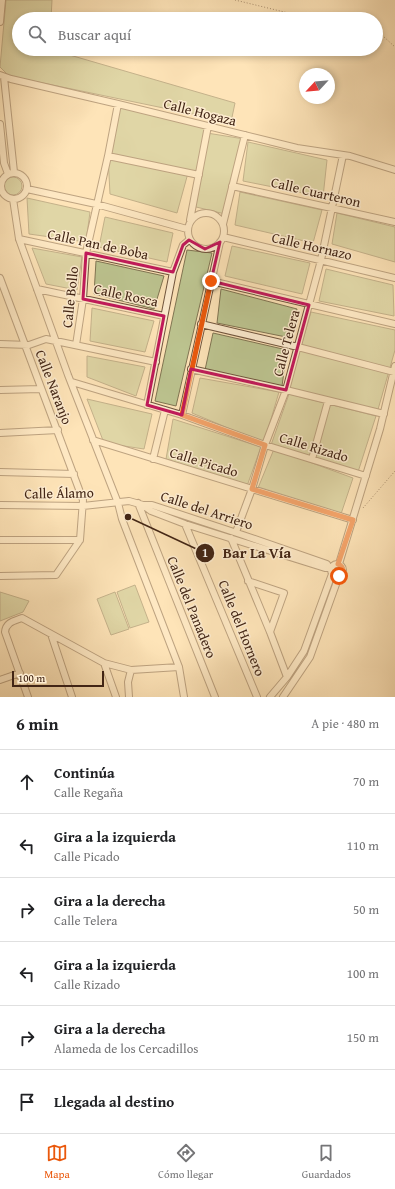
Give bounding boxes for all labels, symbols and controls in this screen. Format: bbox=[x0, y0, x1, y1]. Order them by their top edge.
search box bbox=[12, 12, 383, 56]
icon: search bbox=[26, 23, 48, 45]
text: Buscar aquí bbox=[58, 24, 131, 45]
north arrow bbox=[299, 68, 335, 104]
street label: Calle Hogaza bbox=[161, 93, 239, 131]
street label: Calle Cuarteron bbox=[269, 172, 363, 212]
street label: Calle Pan de Boba bbox=[46, 224, 151, 265]
street label: Calle Hornazo bbox=[270, 227, 354, 265]
street label: Calle Bollo bbox=[57, 265, 83, 329]
route end bbox=[202, 272, 220, 290]
street label: Calle Rosca bbox=[92, 278, 160, 312]
street label: Calle Telera bbox=[267, 307, 305, 379]
street label: Calle Naranjo bbox=[31, 347, 77, 427]
street label: Calle Rizado bbox=[277, 427, 351, 467]
street label: Calle Picado bbox=[167, 442, 241, 482]
street label: Calle Álamo bbox=[24, 482, 94, 504]
street label: Calle del Arriero bbox=[158, 486, 256, 534]
callout: Bar La Vía bbox=[195, 539, 299, 566]
text: Bar La Vía bbox=[223, 542, 291, 563]
text: 1 bbox=[202, 544, 208, 561]
street label: Calle del Panadero bbox=[162, 553, 222, 661]
route start bbox=[330, 567, 348, 585]
street label: Calle del Hornero bbox=[214, 577, 270, 679]
scale bar bbox=[12, 669, 104, 688]
text: 100 m bbox=[18, 670, 45, 686]
text: 6 min bbox=[16, 711, 58, 736]
text: A pie · 480 m bbox=[311, 714, 379, 733]
text: Continúa bbox=[54, 762, 115, 783]
icon: ahead bbox=[16, 771, 38, 793]
text: 70 m bbox=[353, 772, 379, 791]
text: Calle Regaña bbox=[54, 783, 123, 802]
text: Gira a la izquierda bbox=[54, 826, 176, 847]
icon: left bbox=[16, 835, 38, 857]
text: 110 m bbox=[347, 836, 379, 855]
text: Calle Picado bbox=[54, 847, 120, 866]
text: Gira a la derecha bbox=[54, 890, 165, 911]
icon: right bbox=[16, 899, 38, 921]
text: 50 m bbox=[353, 900, 379, 919]
text: Calle Telera bbox=[54, 911, 117, 930]
text: Gira a la izquierda bbox=[54, 954, 176, 975]
icon: left bbox=[16, 963, 38, 985]
text: 100 m bbox=[347, 964, 379, 983]
text: Calle Rizado bbox=[54, 975, 120, 994]
text: Gira a la derecha bbox=[54, 1018, 165, 1039]
icon: right bbox=[16, 1027, 38, 1049]
text: 150 m bbox=[347, 1028, 379, 1047]
text: Alameda de los Cercadillos bbox=[54, 1039, 198, 1058]
icon: arrive bbox=[16, 1091, 38, 1113]
text: Llegada al destino bbox=[54, 1091, 174, 1112]
tab: Mapa bbox=[44, 1142, 70, 1182]
tab: Cómo llegar bbox=[158, 1142, 213, 1182]
tab: Guardados bbox=[302, 1142, 351, 1182]

